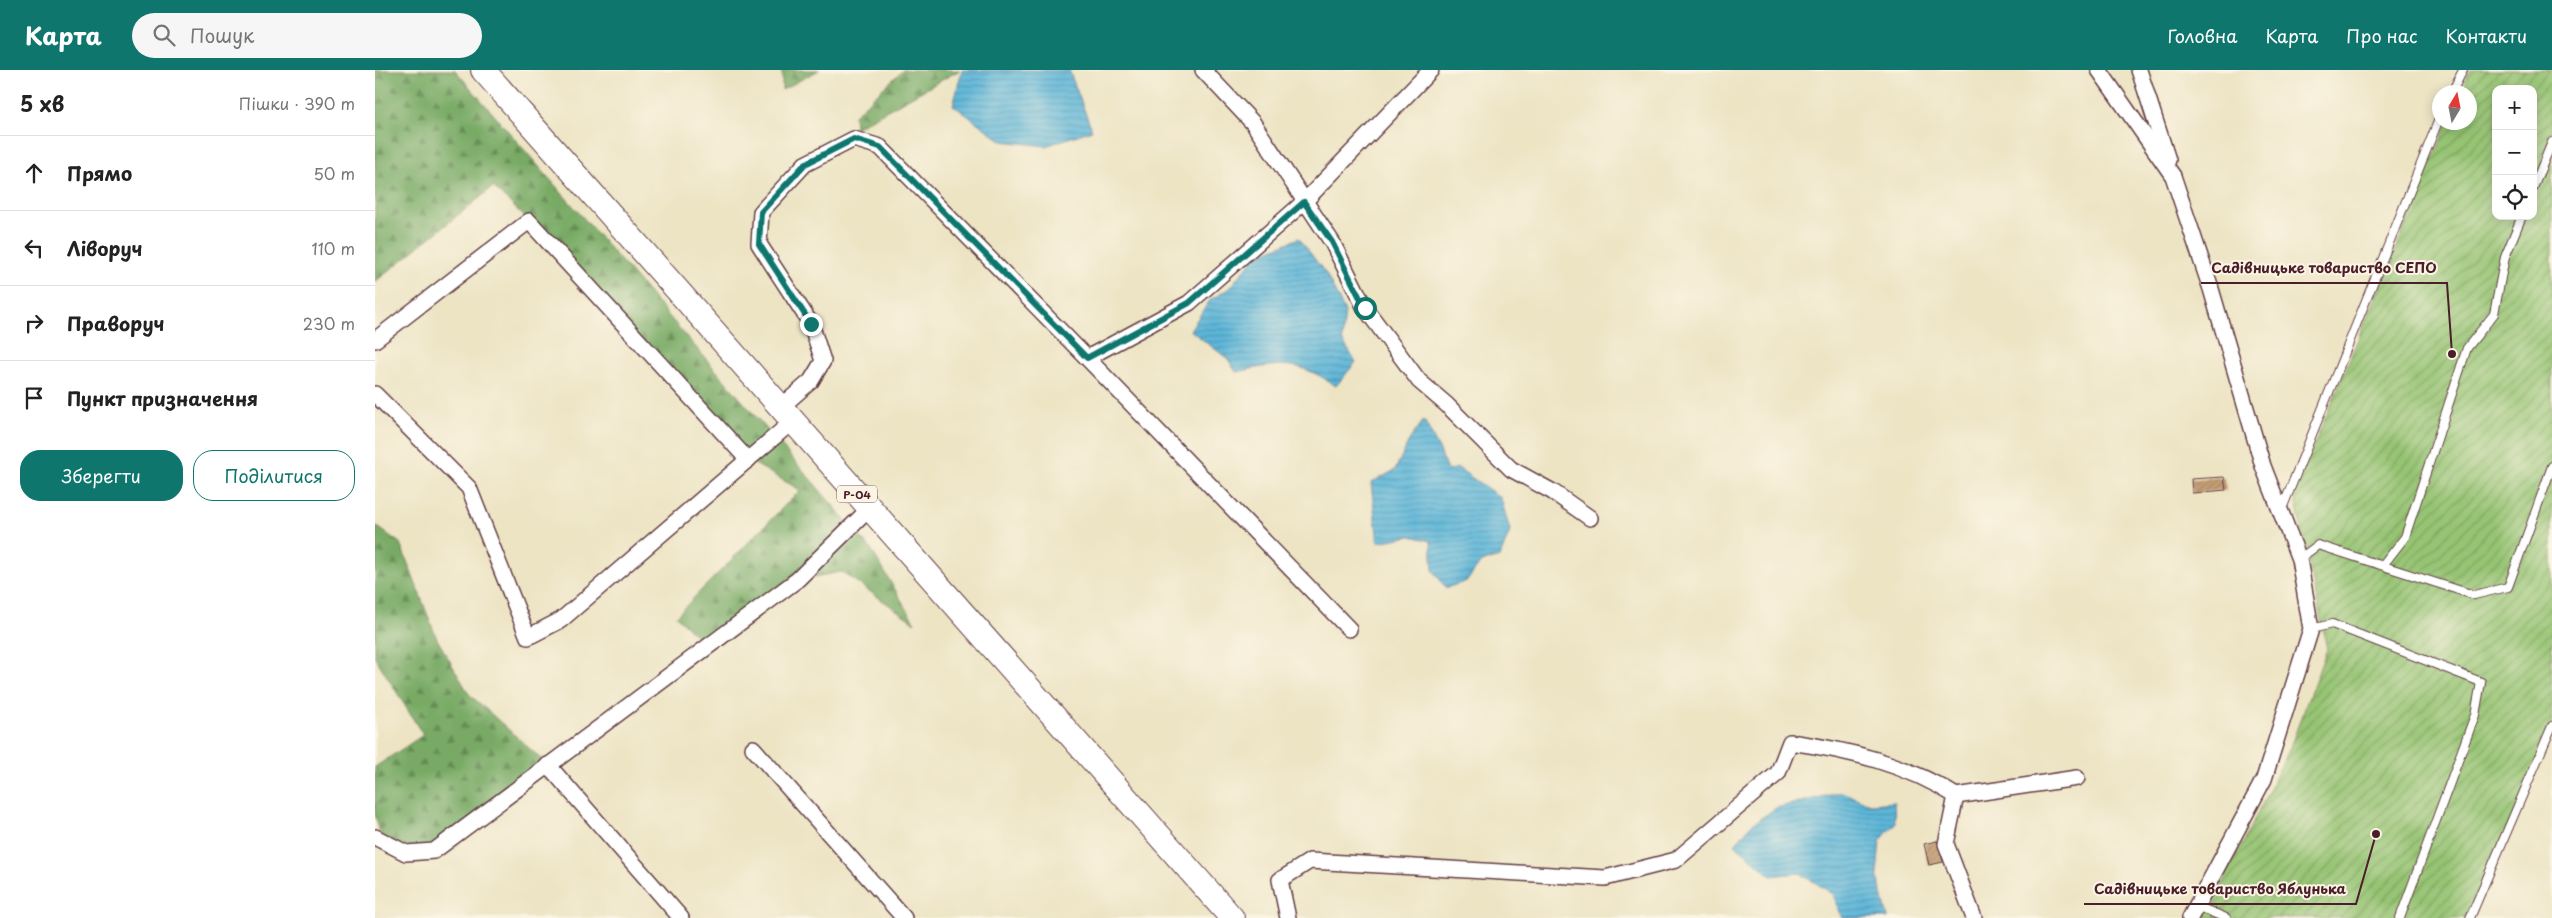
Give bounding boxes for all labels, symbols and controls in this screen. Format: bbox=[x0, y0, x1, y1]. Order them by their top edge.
search box bbox=[132, 13, 482, 58]
text: Карта bbox=[25, 17, 102, 53]
icon: search bbox=[150, 21, 178, 49]
text: Пошук bbox=[190, 21, 254, 49]
text: Головна bbox=[2167, 22, 2237, 49]
text: Карта bbox=[2265, 22, 2318, 49]
text: Про нас bbox=[2346, 22, 2418, 49]
text: Контакти bbox=[2446, 22, 2527, 49]
north arrow bbox=[2432, 85, 2477, 130]
map controls bbox=[2492, 85, 2537, 220]
button: + bbox=[2492, 85, 2537, 130]
text: 5 хв bbox=[20, 87, 64, 119]
text: Пішки · 390 m bbox=[239, 91, 355, 115]
button: − bbox=[2492, 130, 2537, 175]
icon: ahead bbox=[20, 159, 48, 187]
text: Прямо bbox=[67, 159, 132, 187]
text: 50 m bbox=[314, 161, 355, 185]
button: locate bbox=[2492, 175, 2537, 220]
icon: left bbox=[20, 234, 48, 262]
text: Ліворуч bbox=[67, 234, 143, 262]
text: 110 m bbox=[312, 236, 355, 260]
callout: Садівницьке товариство СЕПО bbox=[2201, 254, 2447, 283]
text: Садівницьке товариство СЕПО bbox=[2211, 257, 2437, 278]
route start bbox=[1354, 297, 1377, 320]
icon: right bbox=[20, 309, 48, 337]
text: Праворуч bbox=[67, 309, 164, 337]
text: 230 m bbox=[303, 311, 355, 335]
route end bbox=[800, 313, 823, 336]
icon: arrive bbox=[20, 384, 48, 412]
text: Пункт призначення bbox=[67, 384, 258, 412]
button: Зберегти bbox=[20, 450, 183, 501]
button: Поділитися bbox=[193, 450, 355, 501]
road number: Р-04 bbox=[837, 486, 877, 502]
callout: Садівницьке товариство Яблунька bbox=[2084, 875, 2356, 904]
text: Садівницьке товариство Яблунька bbox=[2094, 878, 2347, 899]

